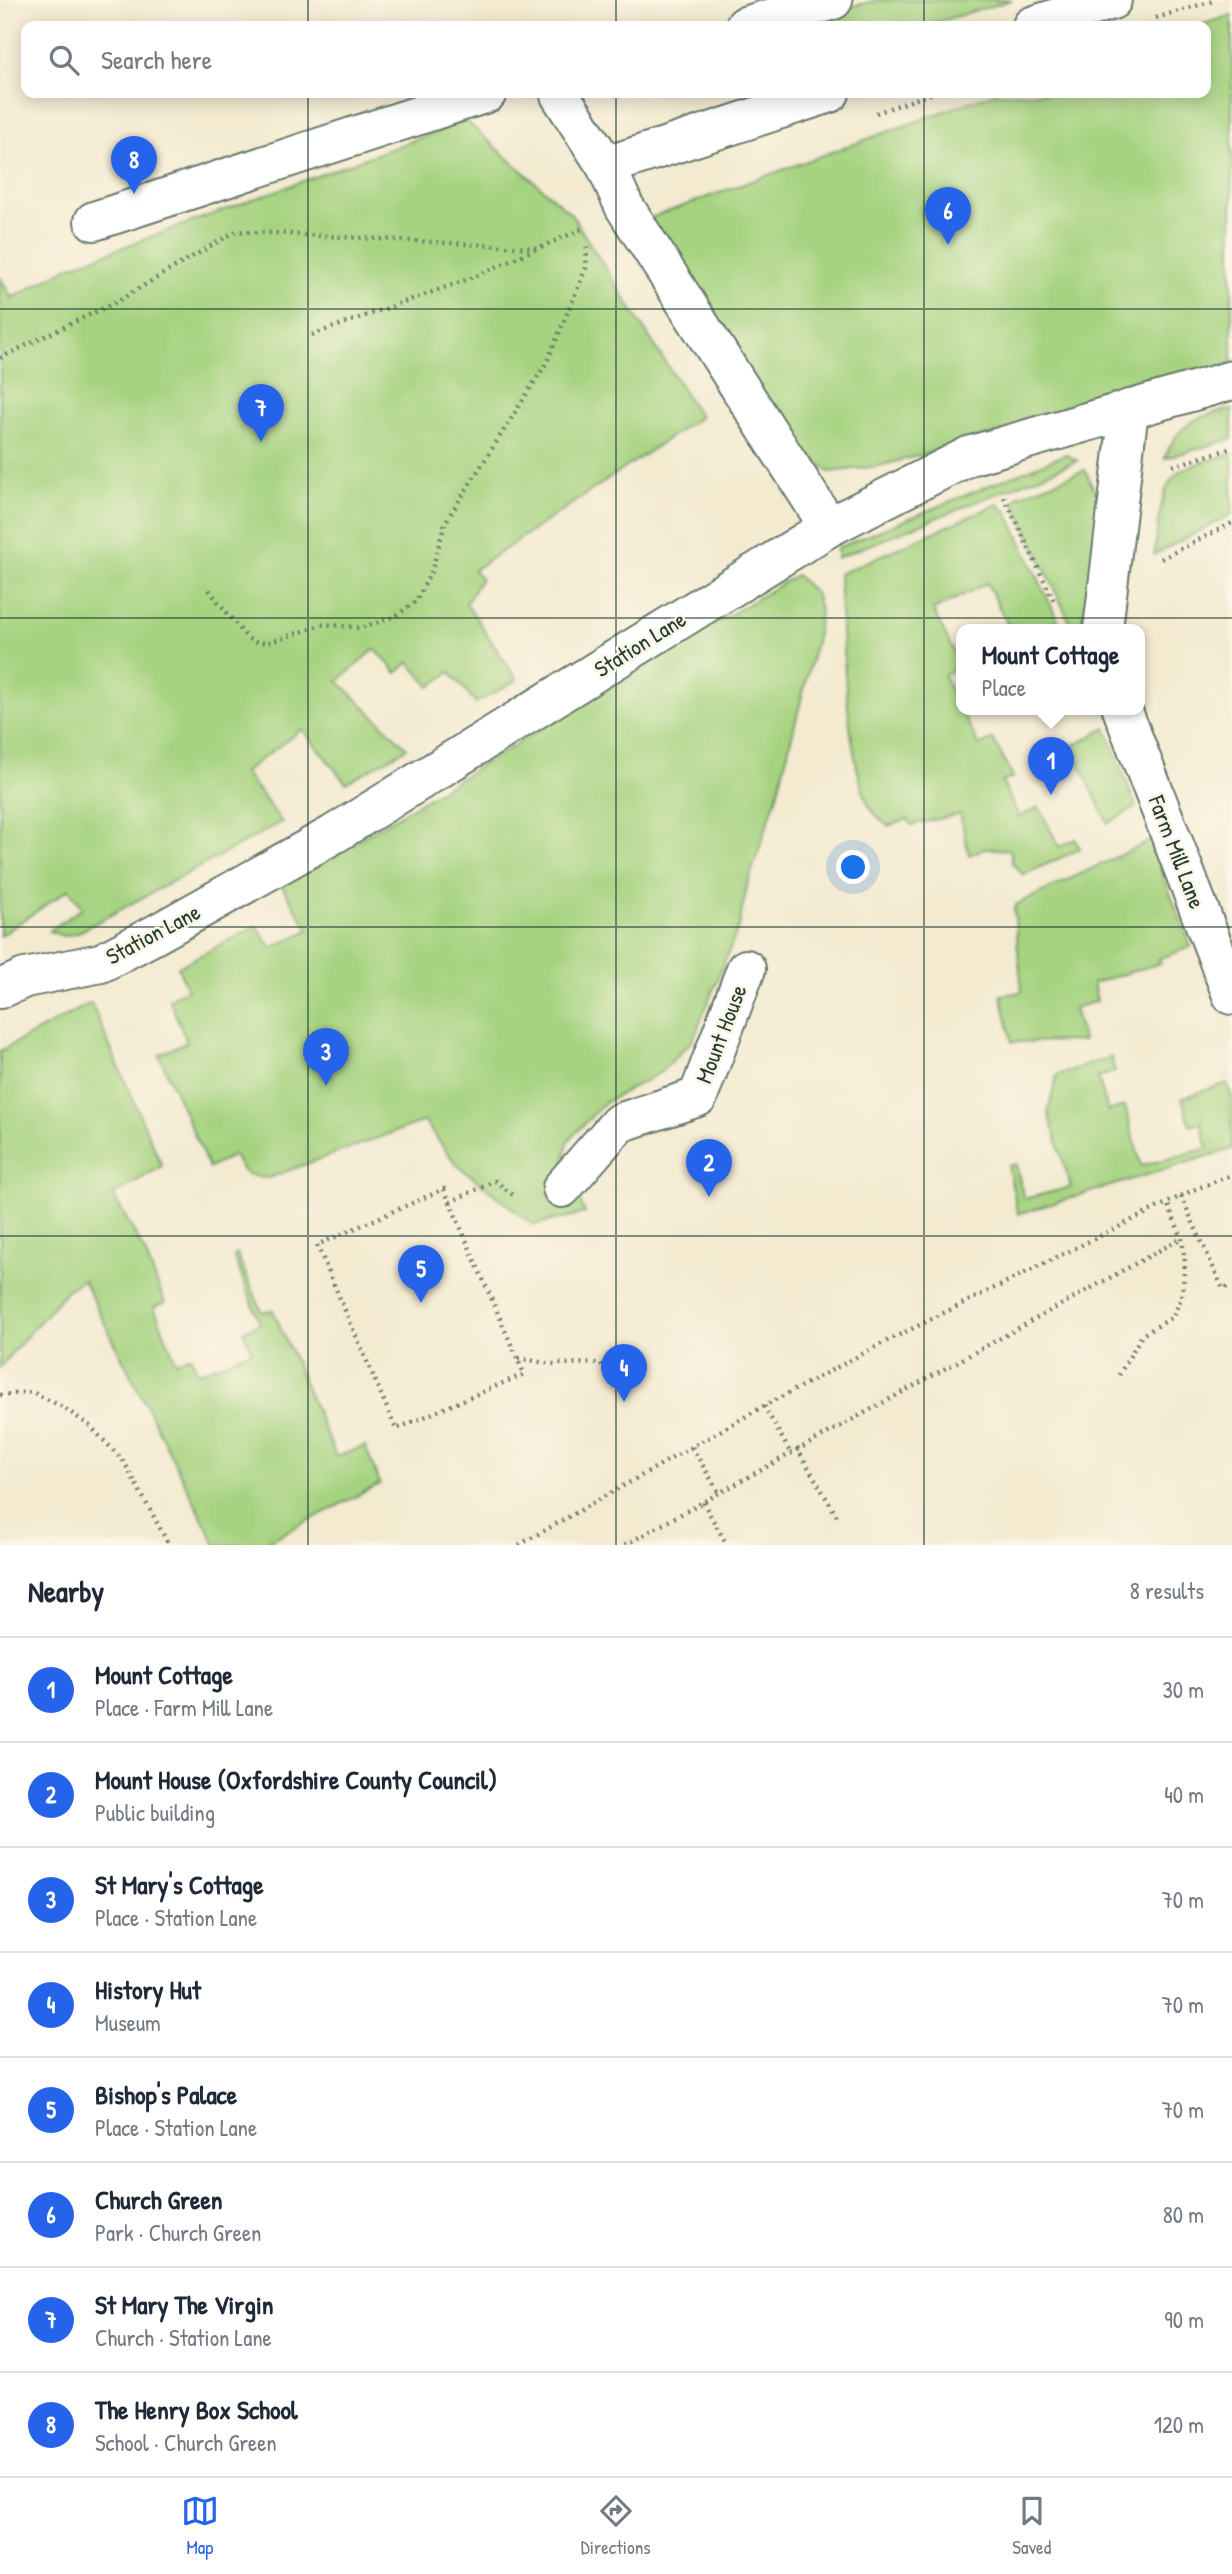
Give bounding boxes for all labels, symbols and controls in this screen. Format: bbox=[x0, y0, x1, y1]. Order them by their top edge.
search box bbox=[21, 21, 1211, 98]
icon: search bbox=[45, 41, 83, 79]
text: Search here bbox=[101, 42, 212, 77]
pin: 8 bbox=[111, 136, 157, 194]
pin: 6 bbox=[925, 187, 971, 245]
pin: 7 bbox=[238, 384, 284, 442]
street label: Station Lane bbox=[588, 603, 691, 684]
popup bbox=[956, 624, 1145, 715]
text: Mount Cottage bbox=[982, 637, 1119, 672]
text: Place bbox=[982, 672, 1026, 703]
pin: 1 bbox=[1028, 737, 1074, 795]
street label: Farm Mill Lane bbox=[1141, 790, 1213, 913]
your location bbox=[836, 850, 870, 884]
street label: Station Lane bbox=[100, 896, 205, 971]
street label: Mount House bbox=[688, 980, 753, 1087]
pin: 3 bbox=[303, 1028, 349, 1086]
pin: 2 bbox=[686, 1139, 732, 1197]
pin: 5 bbox=[398, 1245, 444, 1303]
pin: 4 bbox=[601, 1344, 647, 1402]
text: Nearby bbox=[28, 1571, 104, 1611]
text: 8 results bbox=[1130, 1575, 1204, 1606]
text: Mount Cottage bbox=[95, 1657, 233, 1692]
text: 1 bbox=[47, 1674, 55, 1705]
text: 30 m bbox=[1162, 1674, 1204, 1705]
text: Place · Farm Mill Lane bbox=[95, 1692, 273, 1723]
text: Mount House (Oxfordshire County Council) bbox=[95, 1762, 497, 1797]
text: 2 bbox=[46, 1779, 56, 1810]
text: 40 m bbox=[1164, 1779, 1204, 1810]
text: Public building bbox=[95, 1797, 215, 1828]
text: St Mary's Cottage bbox=[95, 1867, 264, 1902]
text: 3 bbox=[46, 1884, 56, 1915]
text: 70 m bbox=[1161, 1884, 1204, 1915]
text: Place · Station Lane bbox=[95, 1902, 257, 1933]
text: History Hut bbox=[95, 1972, 201, 2007]
text: 4 bbox=[47, 1989, 55, 2020]
text: 70 m bbox=[1161, 1989, 1204, 2020]
text: Museum bbox=[95, 2007, 161, 2038]
text: Bishop's Palace bbox=[95, 2077, 237, 2112]
text: 5 bbox=[46, 2094, 56, 2125]
text: 70 m bbox=[1161, 2094, 1204, 2125]
text: Place · Station Lane bbox=[95, 2112, 257, 2143]
text: Church Green bbox=[95, 2182, 223, 2217]
text: 6 bbox=[46, 2199, 56, 2230]
text: 80 m bbox=[1163, 2199, 1204, 2230]
text: Park · Church Green bbox=[95, 2217, 261, 2248]
text: St Mary The Virgin bbox=[95, 2287, 274, 2322]
text: 7 bbox=[45, 2304, 57, 2335]
text: 90 m bbox=[1164, 2304, 1204, 2335]
text: Church · Station Lane bbox=[95, 2322, 272, 2353]
text: The Henry Box School bbox=[95, 2392, 298, 2427]
text: 8 bbox=[46, 2409, 56, 2440]
text: 120 m bbox=[1154, 2409, 1204, 2440]
text: School · Church Green bbox=[95, 2427, 277, 2458]
tab: Map bbox=[181, 2492, 219, 2560]
tab: Directions bbox=[581, 2492, 651, 2560]
tab: Saved bbox=[1012, 2492, 1051, 2560]

